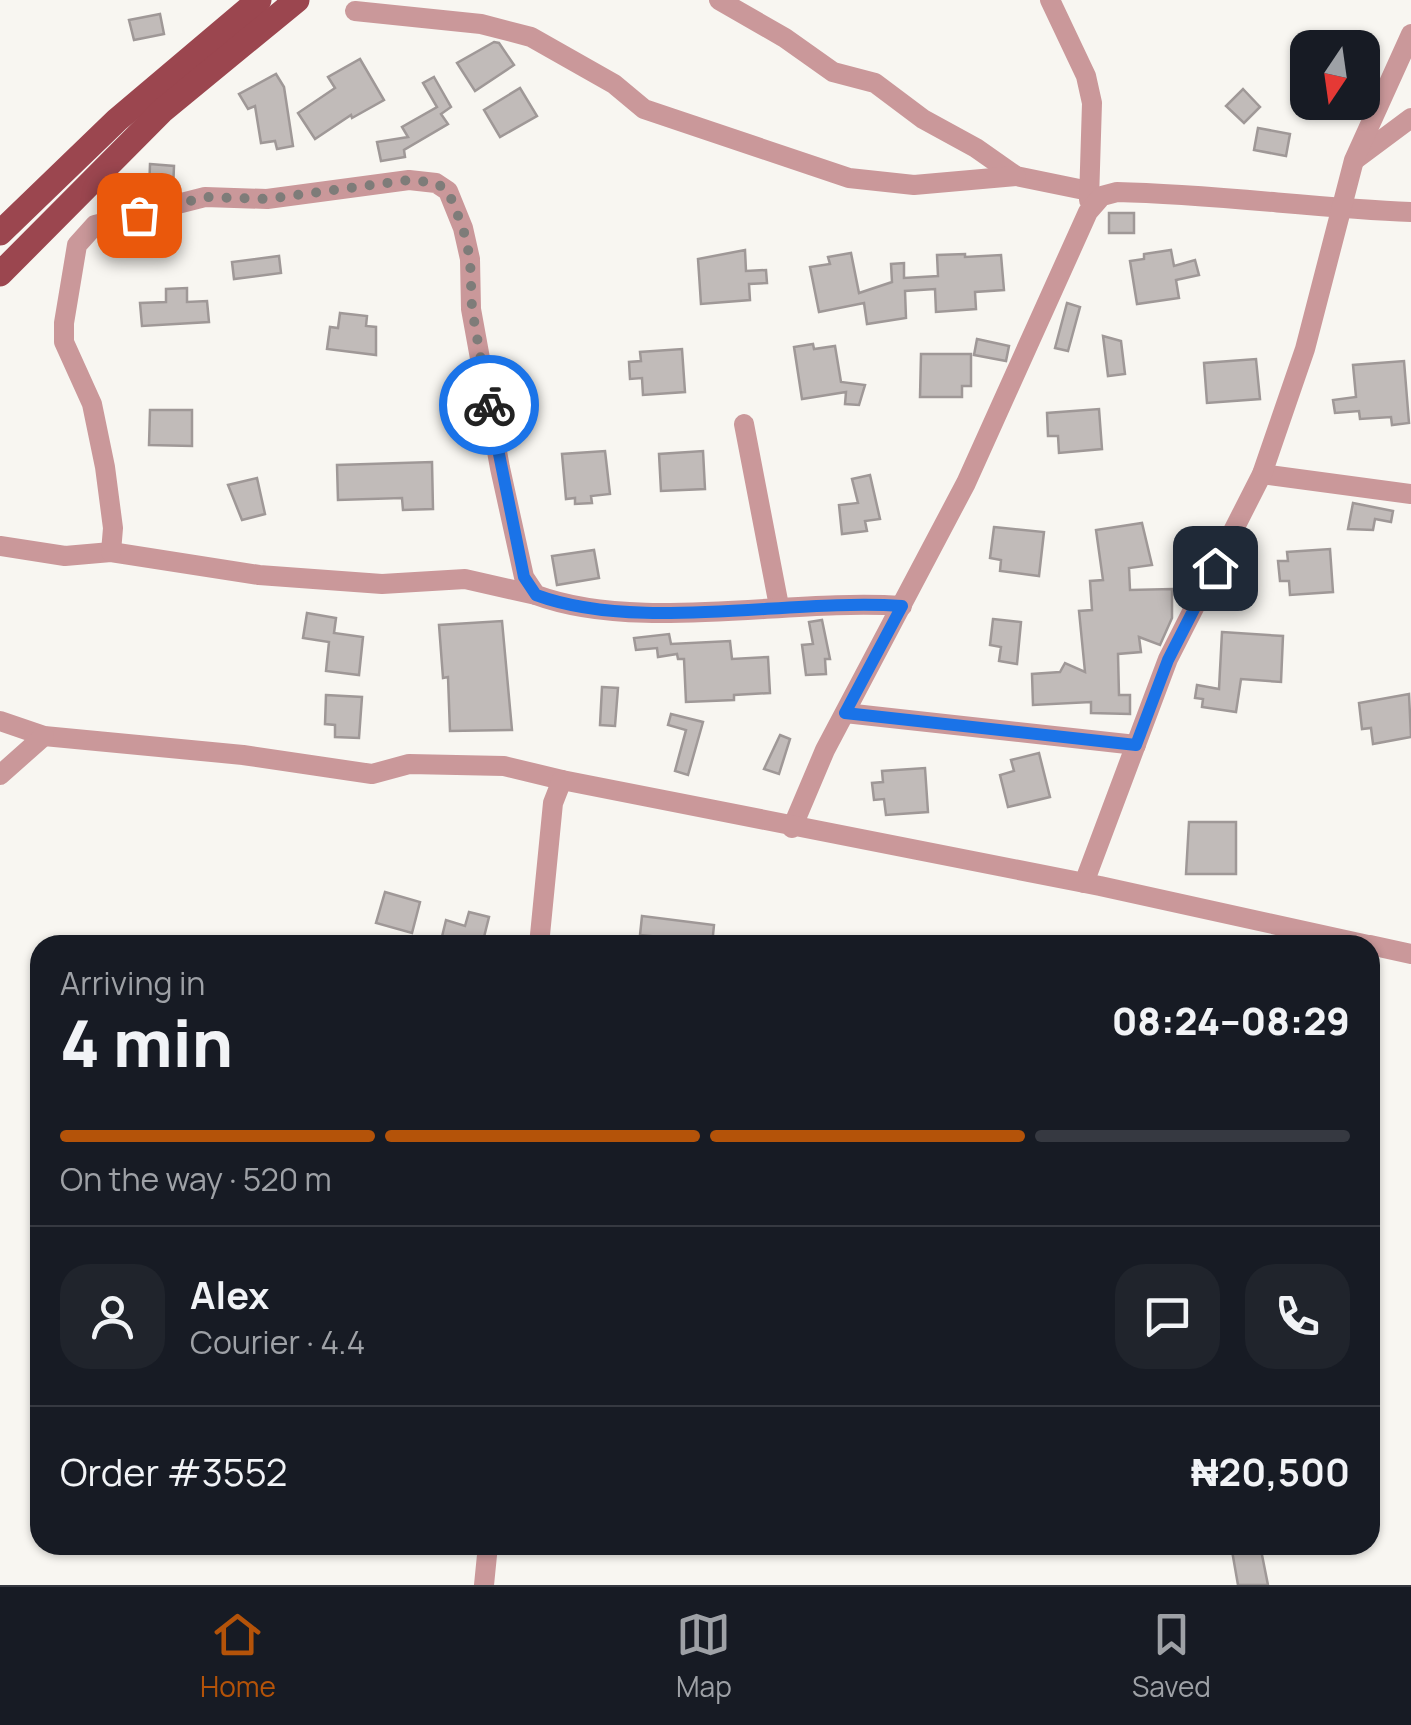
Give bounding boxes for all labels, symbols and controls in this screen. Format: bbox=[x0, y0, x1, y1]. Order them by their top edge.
north arrow bbox=[1290, 30, 1380, 120]
map controls bbox=[1290, 30, 1380, 120]
pin bbox=[97, 173, 182, 258]
icon: bag bbox=[112, 188, 167, 243]
courier bbox=[439, 355, 539, 455]
icon: bike bbox=[462, 378, 517, 433]
pin bbox=[1173, 526, 1258, 611]
icon: home bbox=[1188, 541, 1243, 596]
text: Arriving in bbox=[60, 961, 205, 1005]
text: 08:24–08:29 bbox=[1112, 994, 1350, 1046]
text: 4 min bbox=[60, 998, 233, 1087]
text: On the way · 520 m bbox=[60, 1157, 332, 1201]
button: person bbox=[60, 1264, 165, 1369]
button: chat bbox=[1115, 1264, 1220, 1369]
button: phone bbox=[1245, 1264, 1350, 1369]
text: Alex bbox=[190, 1268, 269, 1320]
text: Courier · 4.4 bbox=[190, 1320, 365, 1364]
text: Order #3552 bbox=[60, 1445, 287, 1497]
text: ₦20,500 bbox=[1191, 1445, 1350, 1497]
tab: Home bbox=[200, 1607, 276, 1705]
tab: Map bbox=[676, 1607, 732, 1705]
tab: Saved bbox=[1132, 1607, 1211, 1705]

